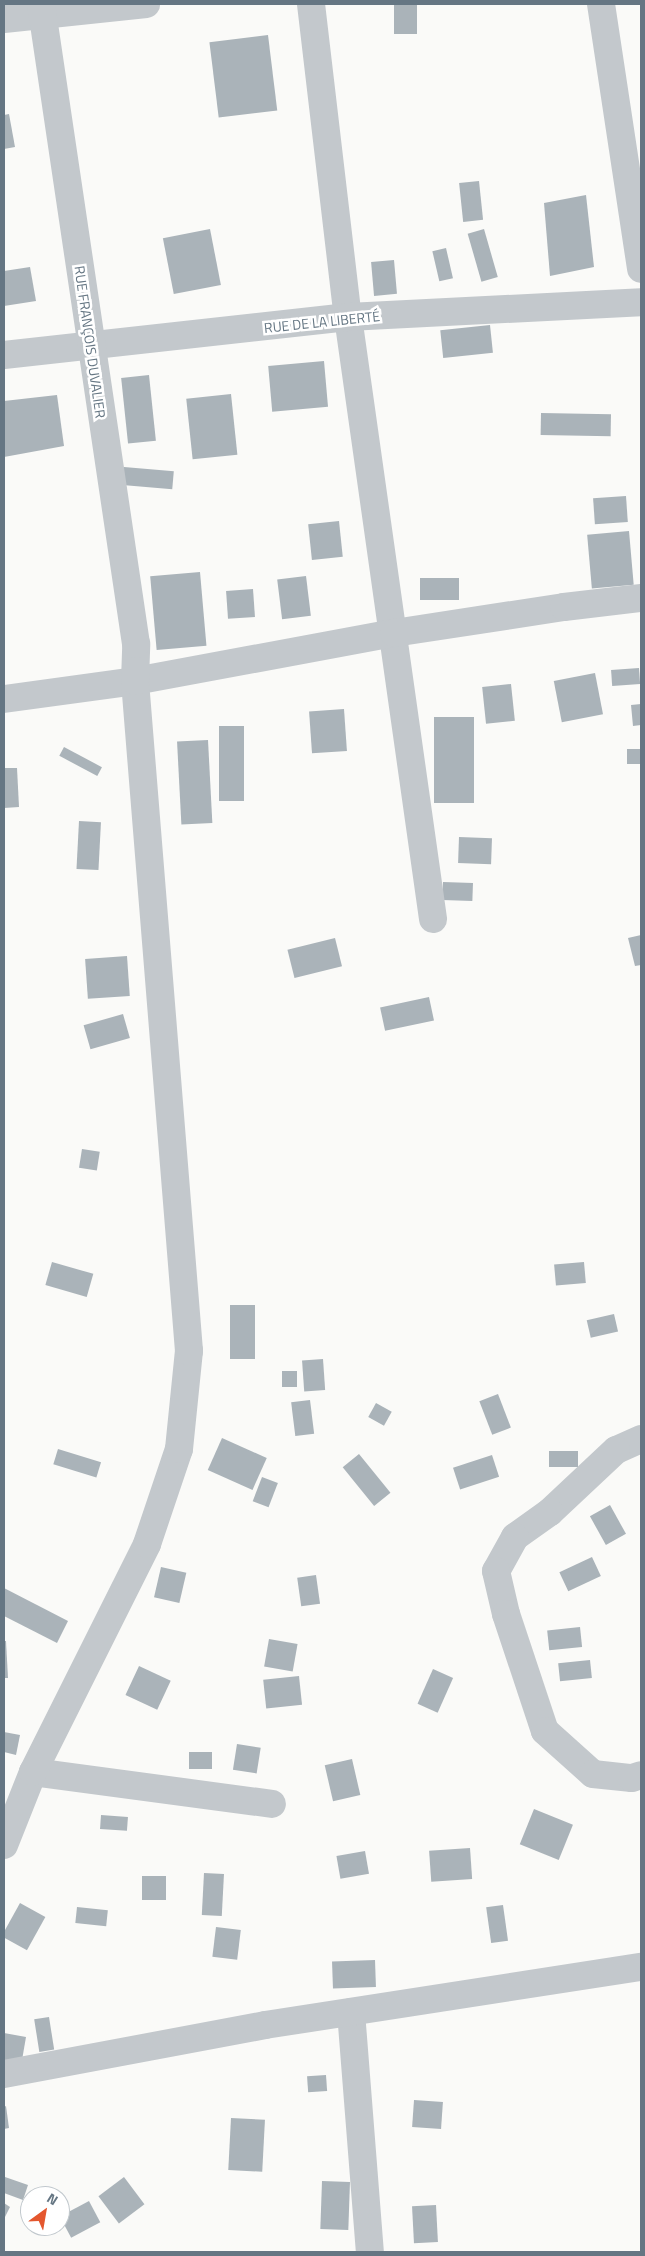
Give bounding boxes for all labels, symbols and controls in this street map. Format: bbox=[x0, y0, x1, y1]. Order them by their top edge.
street label: RUE FRANÇOIS DUVALIER bbox=[71, 265, 109, 419]
street label: RUE DE LA LIBERTÉ bbox=[263, 308, 381, 336]
north arrow bbox=[20, 2186, 70, 2236]
text: N bbox=[43, 2187, 62, 2210]

